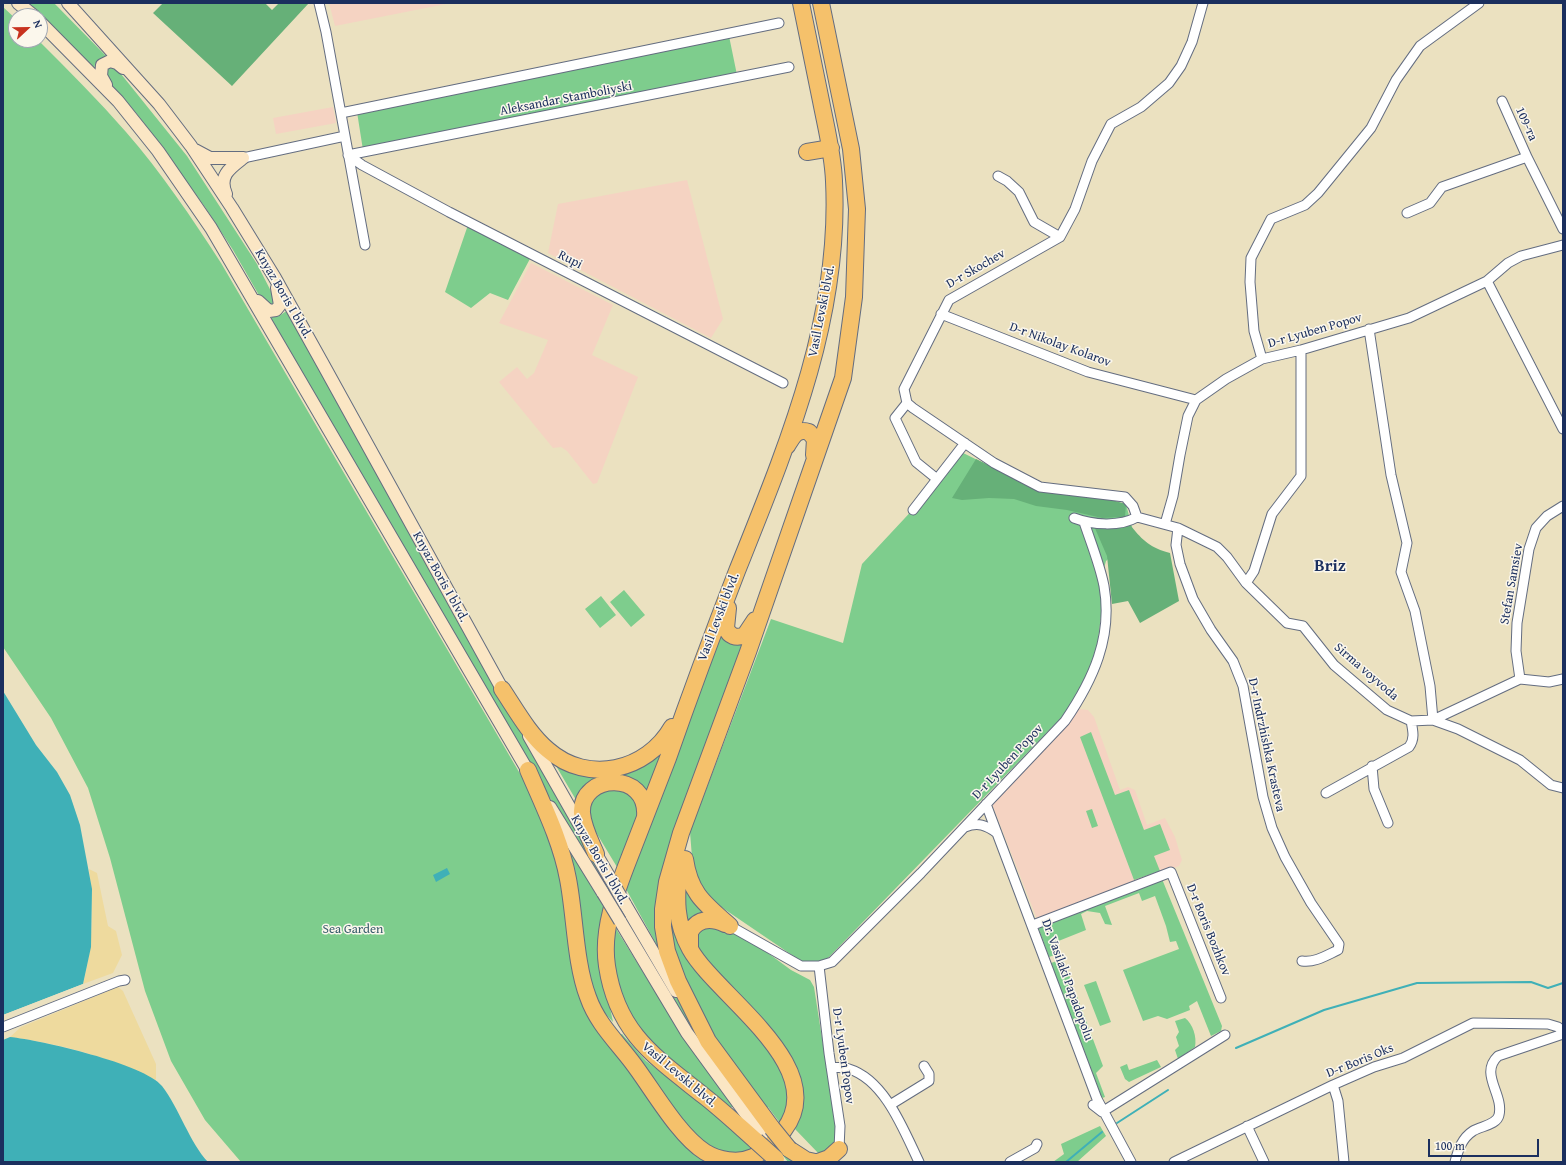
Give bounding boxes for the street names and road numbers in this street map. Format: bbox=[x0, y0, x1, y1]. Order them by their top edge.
street label: Aleksandar Stamboliyski bbox=[499, 79, 633, 119]
street label: 109-та bbox=[1512, 105, 1540, 143]
street label: Knyaz Boris I blvd. bbox=[251, 246, 315, 342]
street label: D-r Skochev bbox=[944, 246, 1008, 292]
street label: Rupi bbox=[555, 247, 585, 273]
street label: Vasil Levski blvd. bbox=[805, 264, 839, 358]
street label: D-r Lyuben Popov bbox=[1266, 310, 1364, 352]
street label: D-r Nikolay Kolarov bbox=[1007, 319, 1113, 371]
street label: Knyaz Boris I blvd. bbox=[409, 529, 471, 625]
street label: Stefan Samsiev bbox=[1497, 542, 1527, 626]
street label: Vasil Levski blvd. bbox=[695, 571, 743, 663]
street label: Sirma voyvoda bbox=[1331, 640, 1401, 704]
street label: D-r Indrzhishka Krasteva bbox=[1244, 677, 1288, 813]
street label: D-r Lyuben Popov bbox=[969, 721, 1047, 803]
street label: Knyaz Boris I blvd. bbox=[567, 812, 631, 908]
street label: D-r Boris Bozhkov bbox=[1182, 882, 1234, 978]
street label: Dr. Vasilaki Papadopolu bbox=[1038, 917, 1096, 1043]
street label: D-r Lyuben Popov bbox=[829, 1007, 857, 1105]
street label: Vasil Levski blvd. bbox=[638, 1039, 720, 1111]
street label: D-r Boris Oks bbox=[1324, 1040, 1396, 1082]

